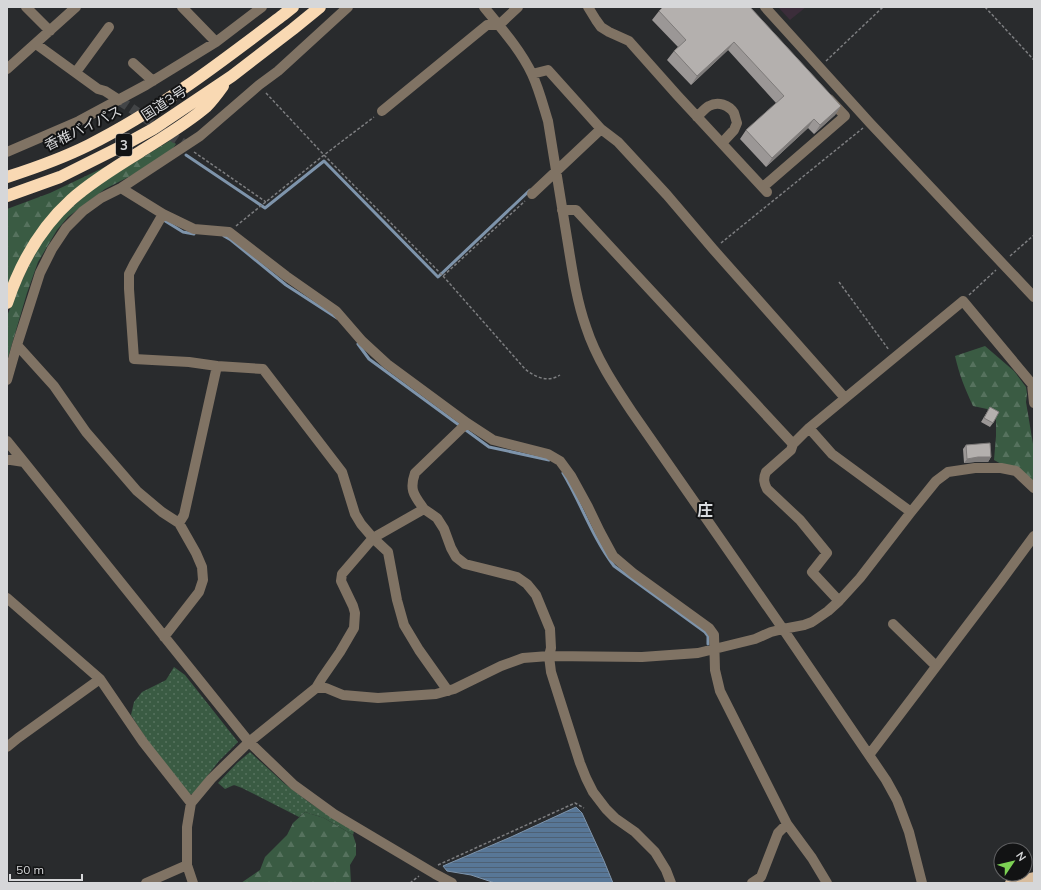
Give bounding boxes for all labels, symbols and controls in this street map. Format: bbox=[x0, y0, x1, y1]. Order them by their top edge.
street label: 国道3号 bbox=[138, 82, 190, 124]
street label: 香椎バイパス bbox=[41, 102, 125, 154]
road number: 3 bbox=[116, 134, 132, 156]
district label: 庄 bbox=[697, 500, 713, 520]
north arrow bbox=[993, 842, 1033, 882]
text: N bbox=[1013, 849, 1029, 864]
scale bar bbox=[10, 856, 82, 882]
text: 50 m bbox=[16, 862, 44, 877]

